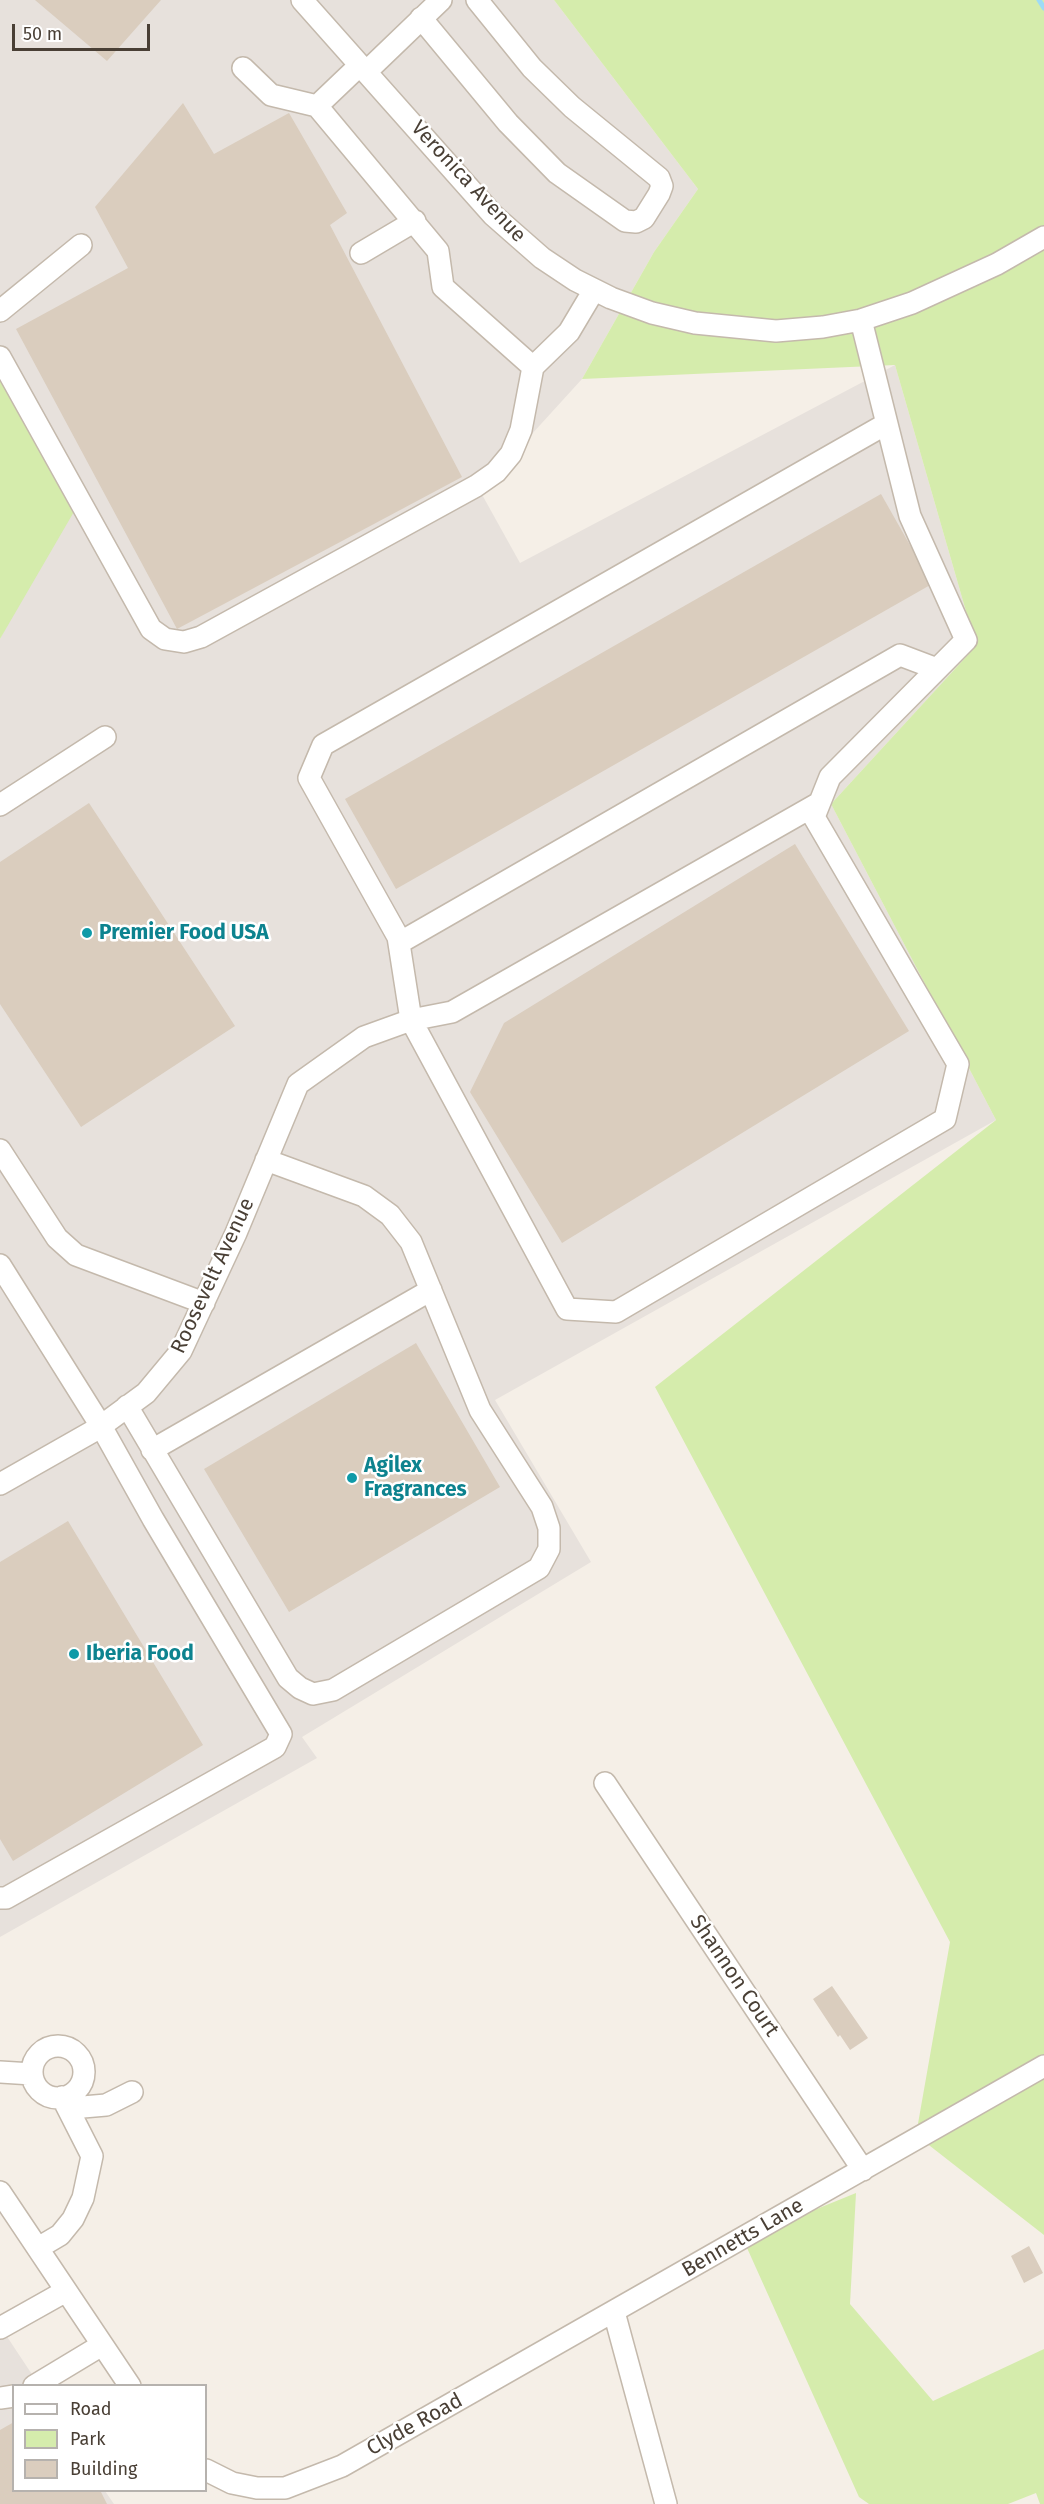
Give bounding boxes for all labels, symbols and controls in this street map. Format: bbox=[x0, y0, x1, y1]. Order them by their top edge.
scale bar bbox=[15, 12, 153, 50]
text: 50 m bbox=[23, 23, 62, 45]
street label: Veronica Avenue bbox=[405, 116, 531, 248]
place label: Premier Food USA bbox=[99, 920, 269, 946]
marker: Premier Food USA bbox=[80, 926, 94, 940]
street label: Roosevelt Avenue bbox=[166, 1194, 260, 1358]
place label: Agilex Fragrances bbox=[364, 1453, 467, 1503]
marker: Agilex Fragrances bbox=[345, 1471, 359, 1485]
place label: Iberia Food bbox=[86, 1641, 194, 1667]
marker: Iberia Food bbox=[67, 1647, 81, 1661]
street label: Shannon Court bbox=[684, 1910, 784, 2042]
street label: Bennetts Lane bbox=[678, 2193, 808, 2283]
legend bbox=[12, 2384, 207, 2492]
street label: Clyde Road bbox=[363, 2388, 467, 2462]
text: Road bbox=[70, 2398, 112, 2420]
text: Park bbox=[70, 2428, 105, 2450]
text: Building bbox=[70, 2458, 137, 2480]

